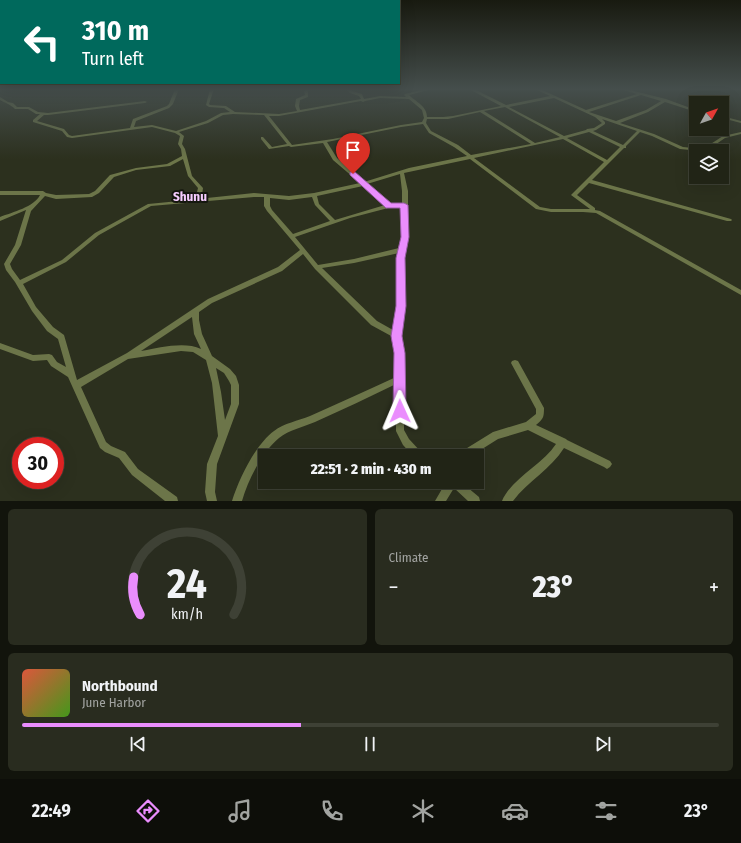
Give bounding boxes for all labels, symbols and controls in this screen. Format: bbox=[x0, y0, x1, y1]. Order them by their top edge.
text: 310 m bbox=[82, 14, 149, 47]
icon: left bbox=[16, 16, 68, 68]
text: Turn left bbox=[82, 48, 144, 70]
north arrow bbox=[689, 96, 729, 136]
map controls bbox=[689, 96, 729, 184]
pin bbox=[336, 133, 370, 174]
icon: arrive bbox=[342, 139, 364, 161]
button: layers bbox=[689, 144, 729, 184]
district label: Shunu bbox=[173, 189, 207, 204]
position arrow bbox=[379, 390, 421, 432]
speed limit sign: 30 bbox=[12, 437, 64, 489]
text: 22:51 · 2 min · 430 m bbox=[311, 460, 431, 478]
text: Climate bbox=[389, 550, 429, 565]
text: 24 bbox=[166, 559, 207, 609]
text: 23° bbox=[532, 569, 575, 605]
text: − bbox=[389, 574, 398, 601]
text: + bbox=[709, 574, 719, 601]
text: km/h bbox=[171, 606, 203, 623]
text: Northbound bbox=[82, 677, 158, 695]
text: June Harbor bbox=[82, 695, 146, 710]
icon: previous bbox=[127, 733, 149, 755]
icon: pause bbox=[359, 733, 381, 755]
icon: next bbox=[592, 733, 614, 755]
icon: directions bbox=[134, 797, 162, 825]
icon: music bbox=[226, 797, 254, 825]
icon: phone bbox=[318, 797, 346, 825]
icon: climate bbox=[409, 797, 437, 825]
icon: car bbox=[501, 797, 529, 825]
icon: filters bbox=[592, 797, 620, 825]
text: 22:49 bbox=[32, 800, 71, 822]
text: 23° bbox=[684, 800, 709, 822]

